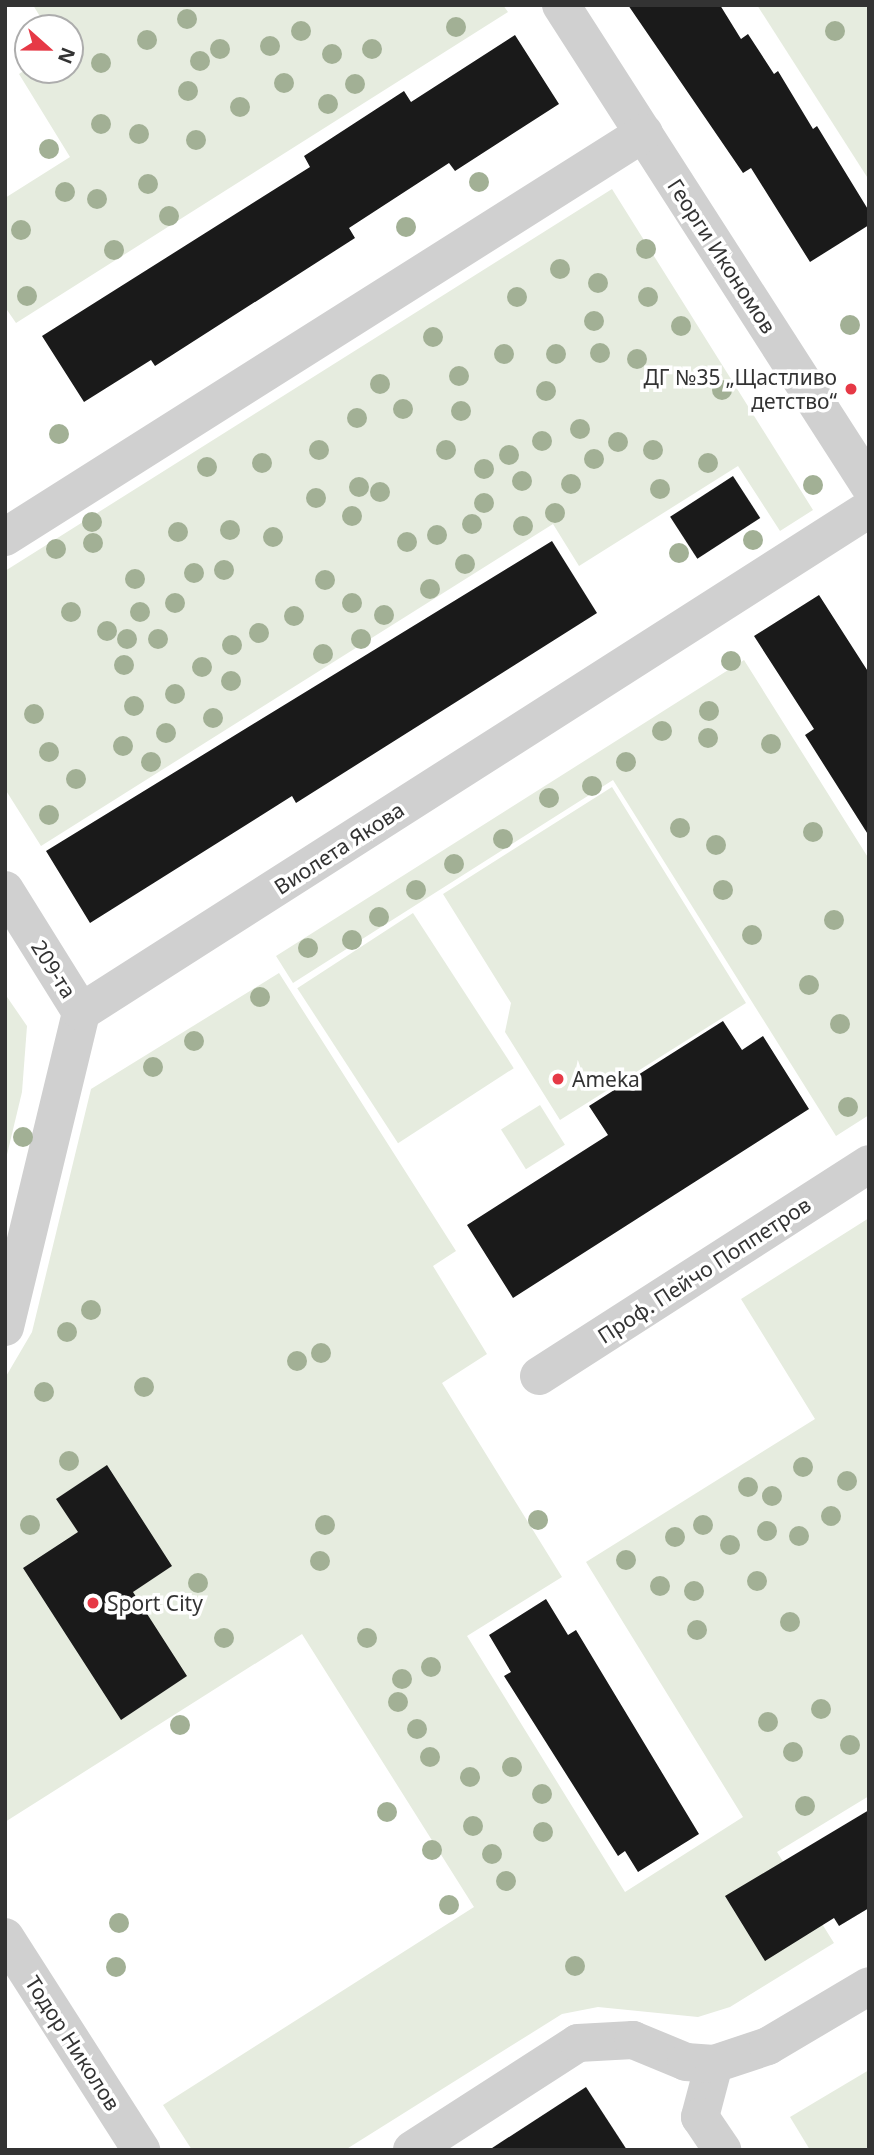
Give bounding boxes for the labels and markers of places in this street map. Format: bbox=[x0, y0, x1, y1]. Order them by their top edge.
place label: ДГ №35 „Щастливо детство“ bbox=[644, 364, 837, 414]
marker: ДГ №35 „Щастливо детство“ bbox=[843, 381, 859, 397]
place label: Ameka bbox=[572, 1066, 640, 1092]
marker: Ameka bbox=[550, 1071, 566, 1087]
place label: Sport City bbox=[107, 1590, 203, 1616]
marker: Sport City bbox=[85, 1595, 101, 1611]

